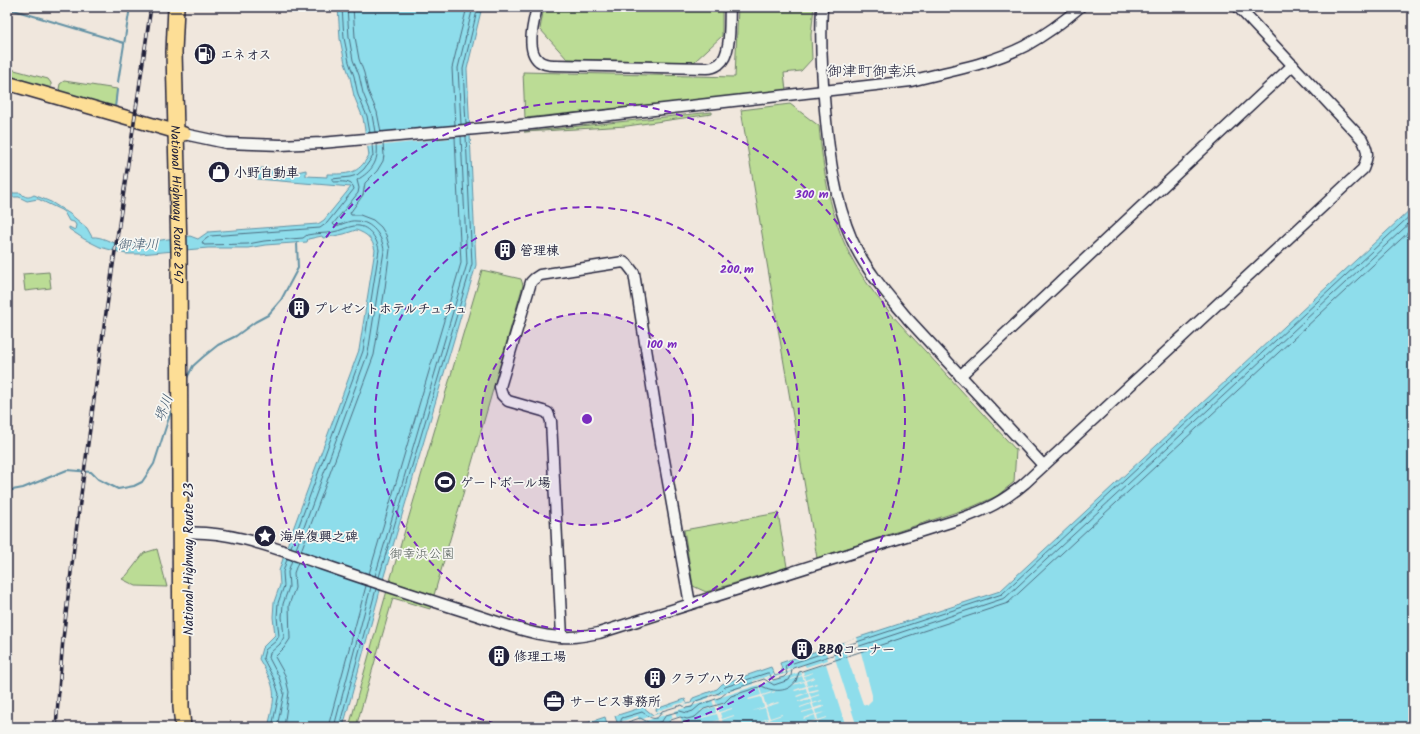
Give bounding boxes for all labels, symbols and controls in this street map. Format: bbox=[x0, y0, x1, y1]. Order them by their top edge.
fuel station icon: エネオス bbox=[192, 41, 218, 67]
place label: エネオス bbox=[220, 45, 271, 66]
district label: 御津町御幸浜 bbox=[827, 60, 917, 84]
street label: National Highway Route 247 bbox=[164, 125, 188, 284]
shop icon: 小野自動車 bbox=[206, 159, 232, 185]
place label: 小野自動車 bbox=[234, 163, 299, 184]
text: 300 m bbox=[794, 185, 829, 204]
water label: 御津川 bbox=[117, 234, 159, 256]
building icon: 管理棟 bbox=[492, 237, 518, 263]
place label: 管理棟 bbox=[520, 241, 559, 262]
text: 200 m bbox=[720, 260, 754, 279]
building icon: プレゼントホテルチュチュ bbox=[286, 295, 312, 321]
place label: プレゼントホテルチュチュ bbox=[314, 299, 468, 320]
text: 100 m bbox=[647, 335, 677, 354]
water label: 堺川 bbox=[149, 391, 179, 425]
centre of rings bbox=[580, 412, 594, 426]
sports icon: ゲートボール場 bbox=[432, 469, 458, 495]
place label: ゲートボール場 bbox=[460, 473, 550, 494]
street label: National Highway Route 23 bbox=[179, 483, 200, 635]
place icon: 海岸復興之碑 bbox=[252, 523, 278, 549]
place label: 海岸復興之碑 bbox=[280, 527, 358, 548]
park label: 御幸浜公園 bbox=[389, 544, 455, 565]
building icon: BBQコーナー bbox=[789, 636, 815, 662]
place label: BBQコーナー bbox=[818, 640, 895, 661]
building icon: 修理工場 bbox=[486, 643, 512, 669]
place label: 修理工場 bbox=[514, 647, 566, 668]
building icon: クラブハウス bbox=[642, 665, 668, 691]
place label: クラブハウス bbox=[670, 669, 747, 690]
office icon: サービス事務所 bbox=[541, 688, 567, 714]
place label: サービス事務所 bbox=[570, 692, 661, 713]

